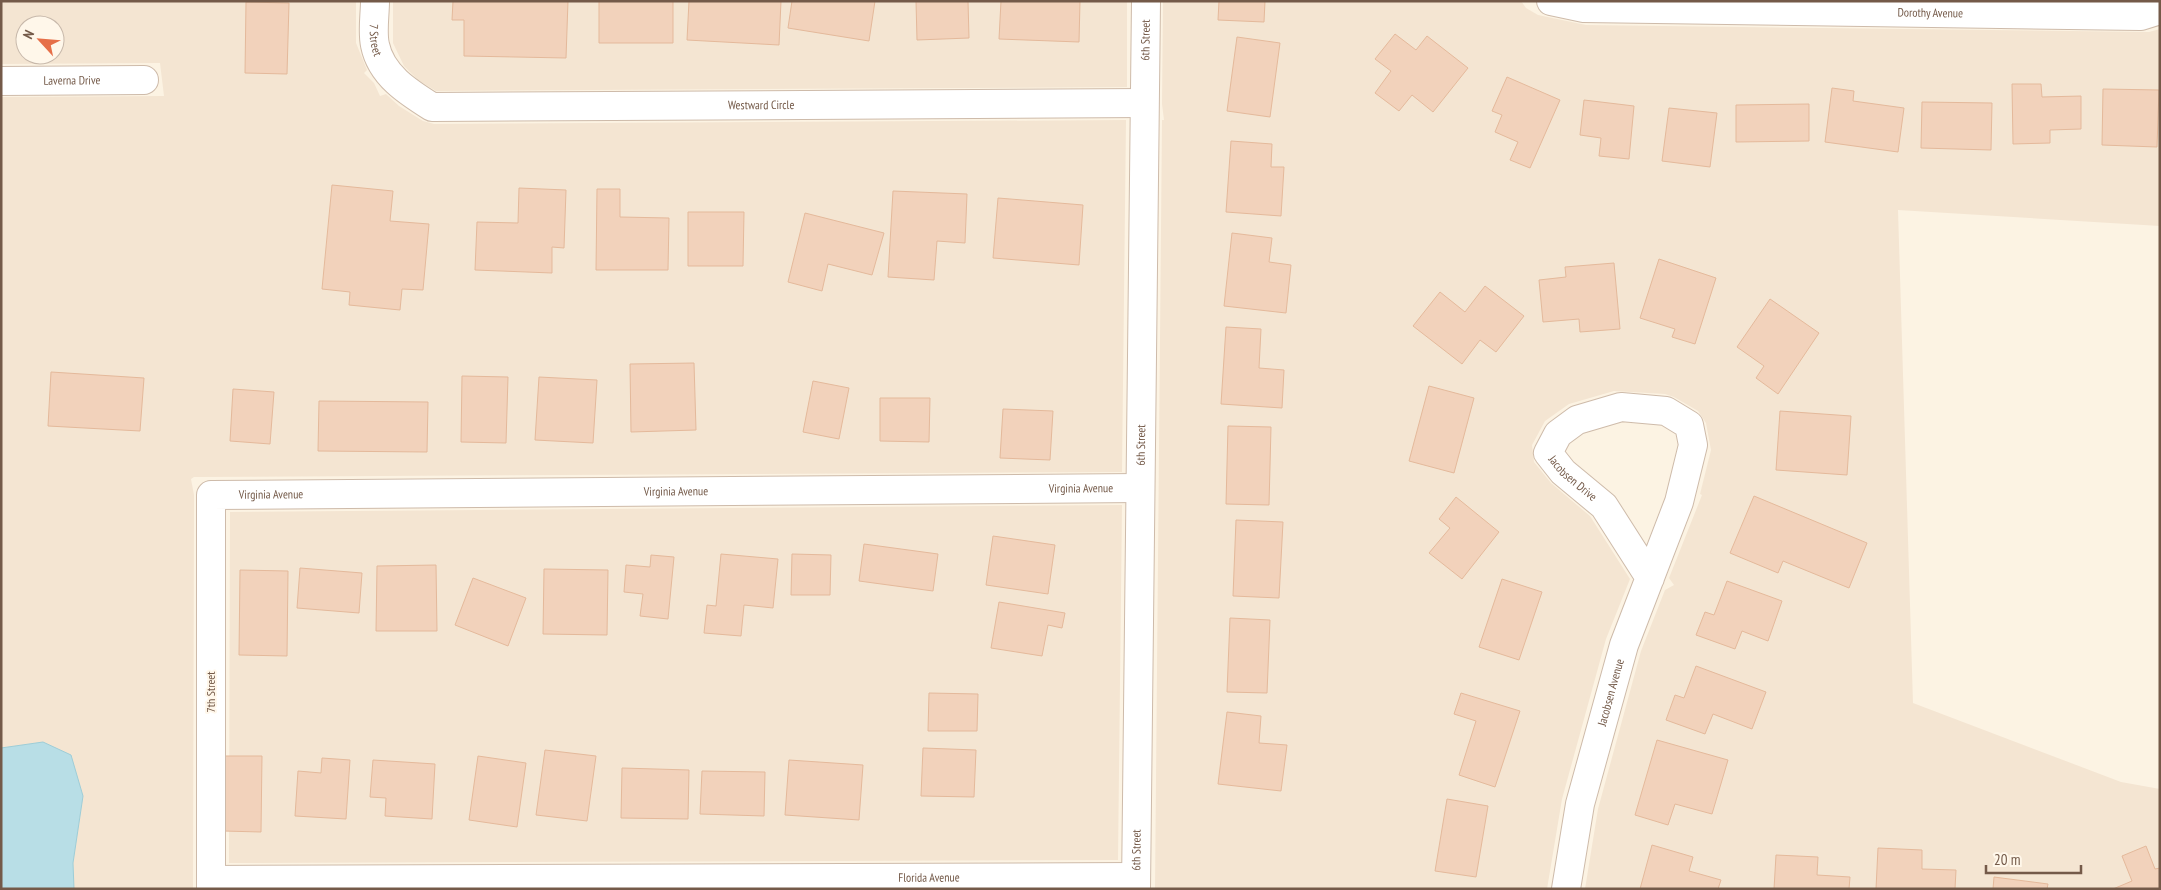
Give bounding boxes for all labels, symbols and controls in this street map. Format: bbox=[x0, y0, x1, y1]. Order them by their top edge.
street label: Dorothy Avenue bbox=[1897, 5, 1963, 20]
north arrow bbox=[15, 15, 65, 65]
street label: 6th Street bbox=[1137, 19, 1153, 61]
street label: 7 Street bbox=[367, 24, 386, 59]
text: N bbox=[19, 27, 38, 42]
street label: Laverna Drive bbox=[43, 72, 101, 88]
street label: Westward Circle bbox=[728, 97, 794, 112]
street label: 6th Street bbox=[1133, 424, 1148, 466]
street label: Jacobsen Drive bbox=[1545, 451, 1600, 504]
street label: Virginia Avenue bbox=[1048, 480, 1113, 496]
street label: Virginia Avenue bbox=[643, 483, 708, 499]
street label: Virginia Avenue bbox=[238, 486, 303, 502]
street label: Jacobsen Avenue bbox=[1594, 657, 1627, 728]
street label: 7th Street bbox=[203, 671, 218, 713]
street label: 6th Street bbox=[1128, 828, 1144, 871]
scale bar bbox=[1986, 842, 2081, 874]
text: 20 m bbox=[1994, 850, 2020, 869]
street label: Florida Avenue bbox=[898, 870, 960, 885]

